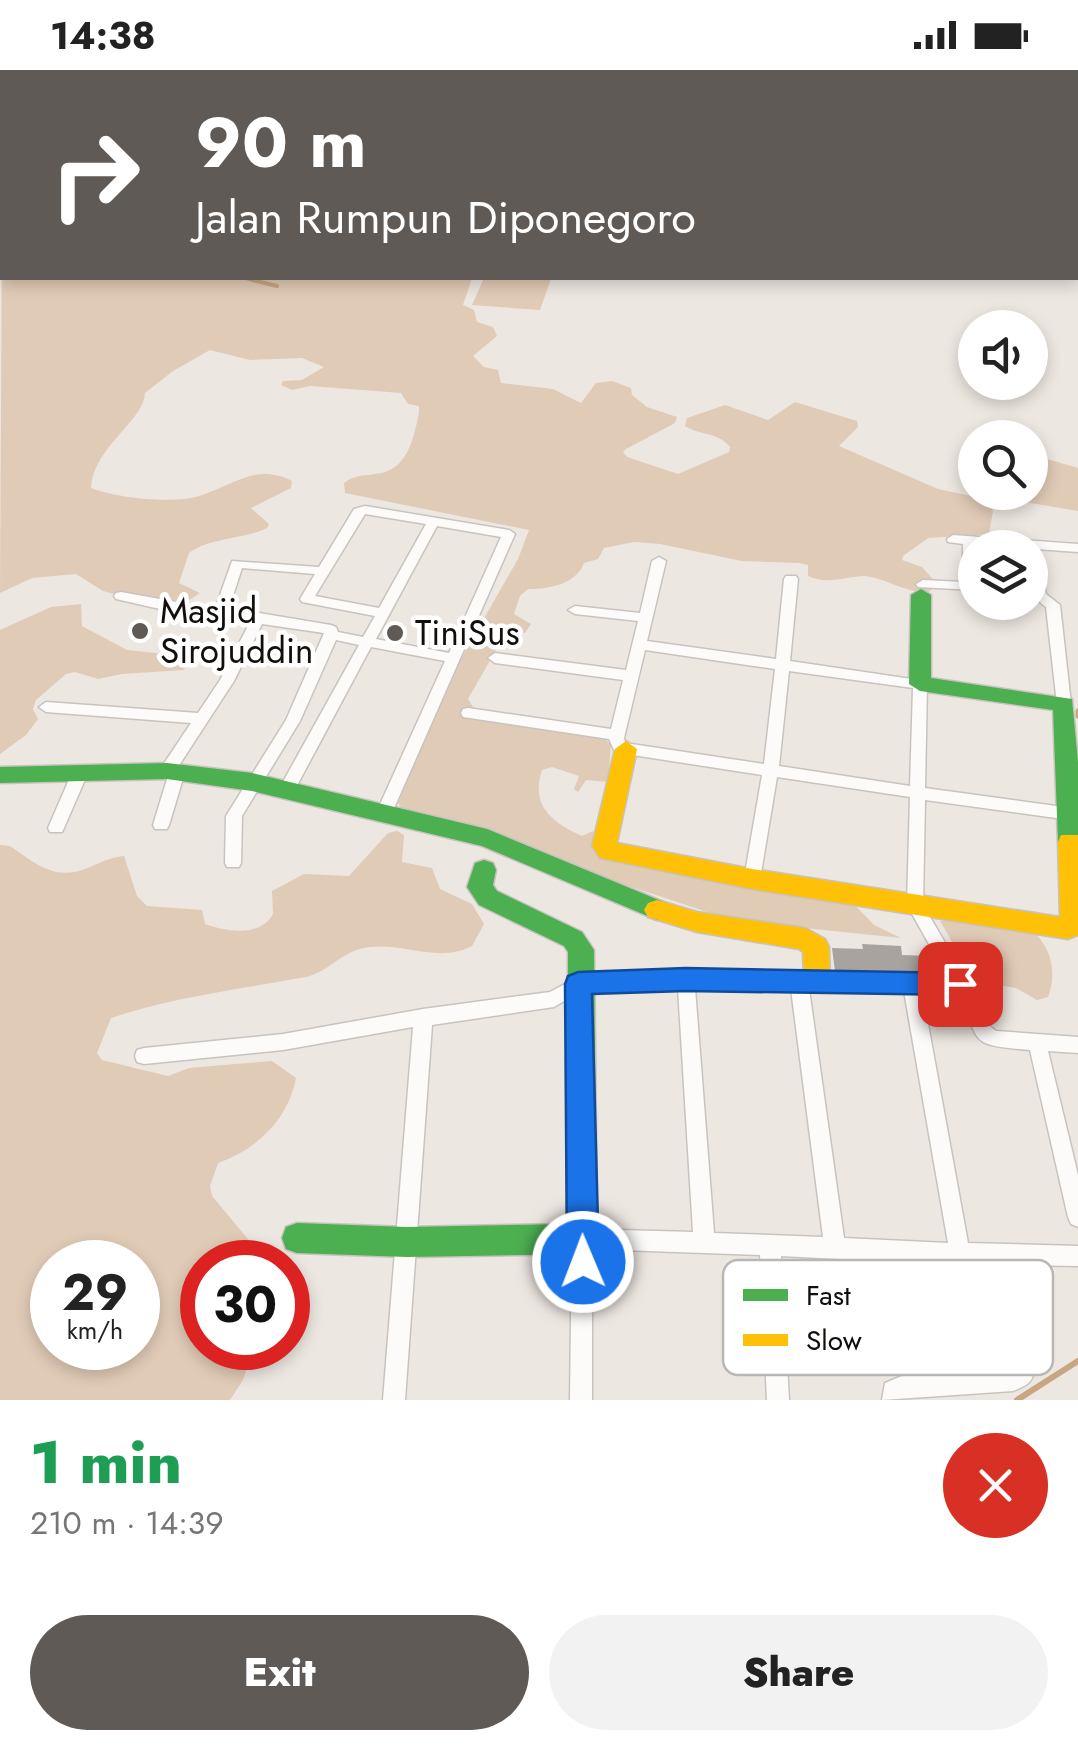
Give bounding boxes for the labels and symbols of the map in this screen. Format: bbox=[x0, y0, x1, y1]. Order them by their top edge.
place label: Masjid Sirojuddin bbox=[160, 586, 313, 676]
place label: TiniSus bbox=[415, 608, 520, 658]
marker: Masjid Sirojuddin bbox=[129, 620, 151, 642]
marker: TiniSus bbox=[384, 622, 406, 644]
pin bbox=[918, 942, 1003, 1027]
position arrow bbox=[531, 1210, 635, 1314]
speed limit sign: 30 bbox=[180, 1240, 310, 1370]
legend bbox=[723, 1260, 1053, 1375]
text: Fast bbox=[806, 1275, 851, 1316]
text: Slow bbox=[806, 1320, 862, 1361]

